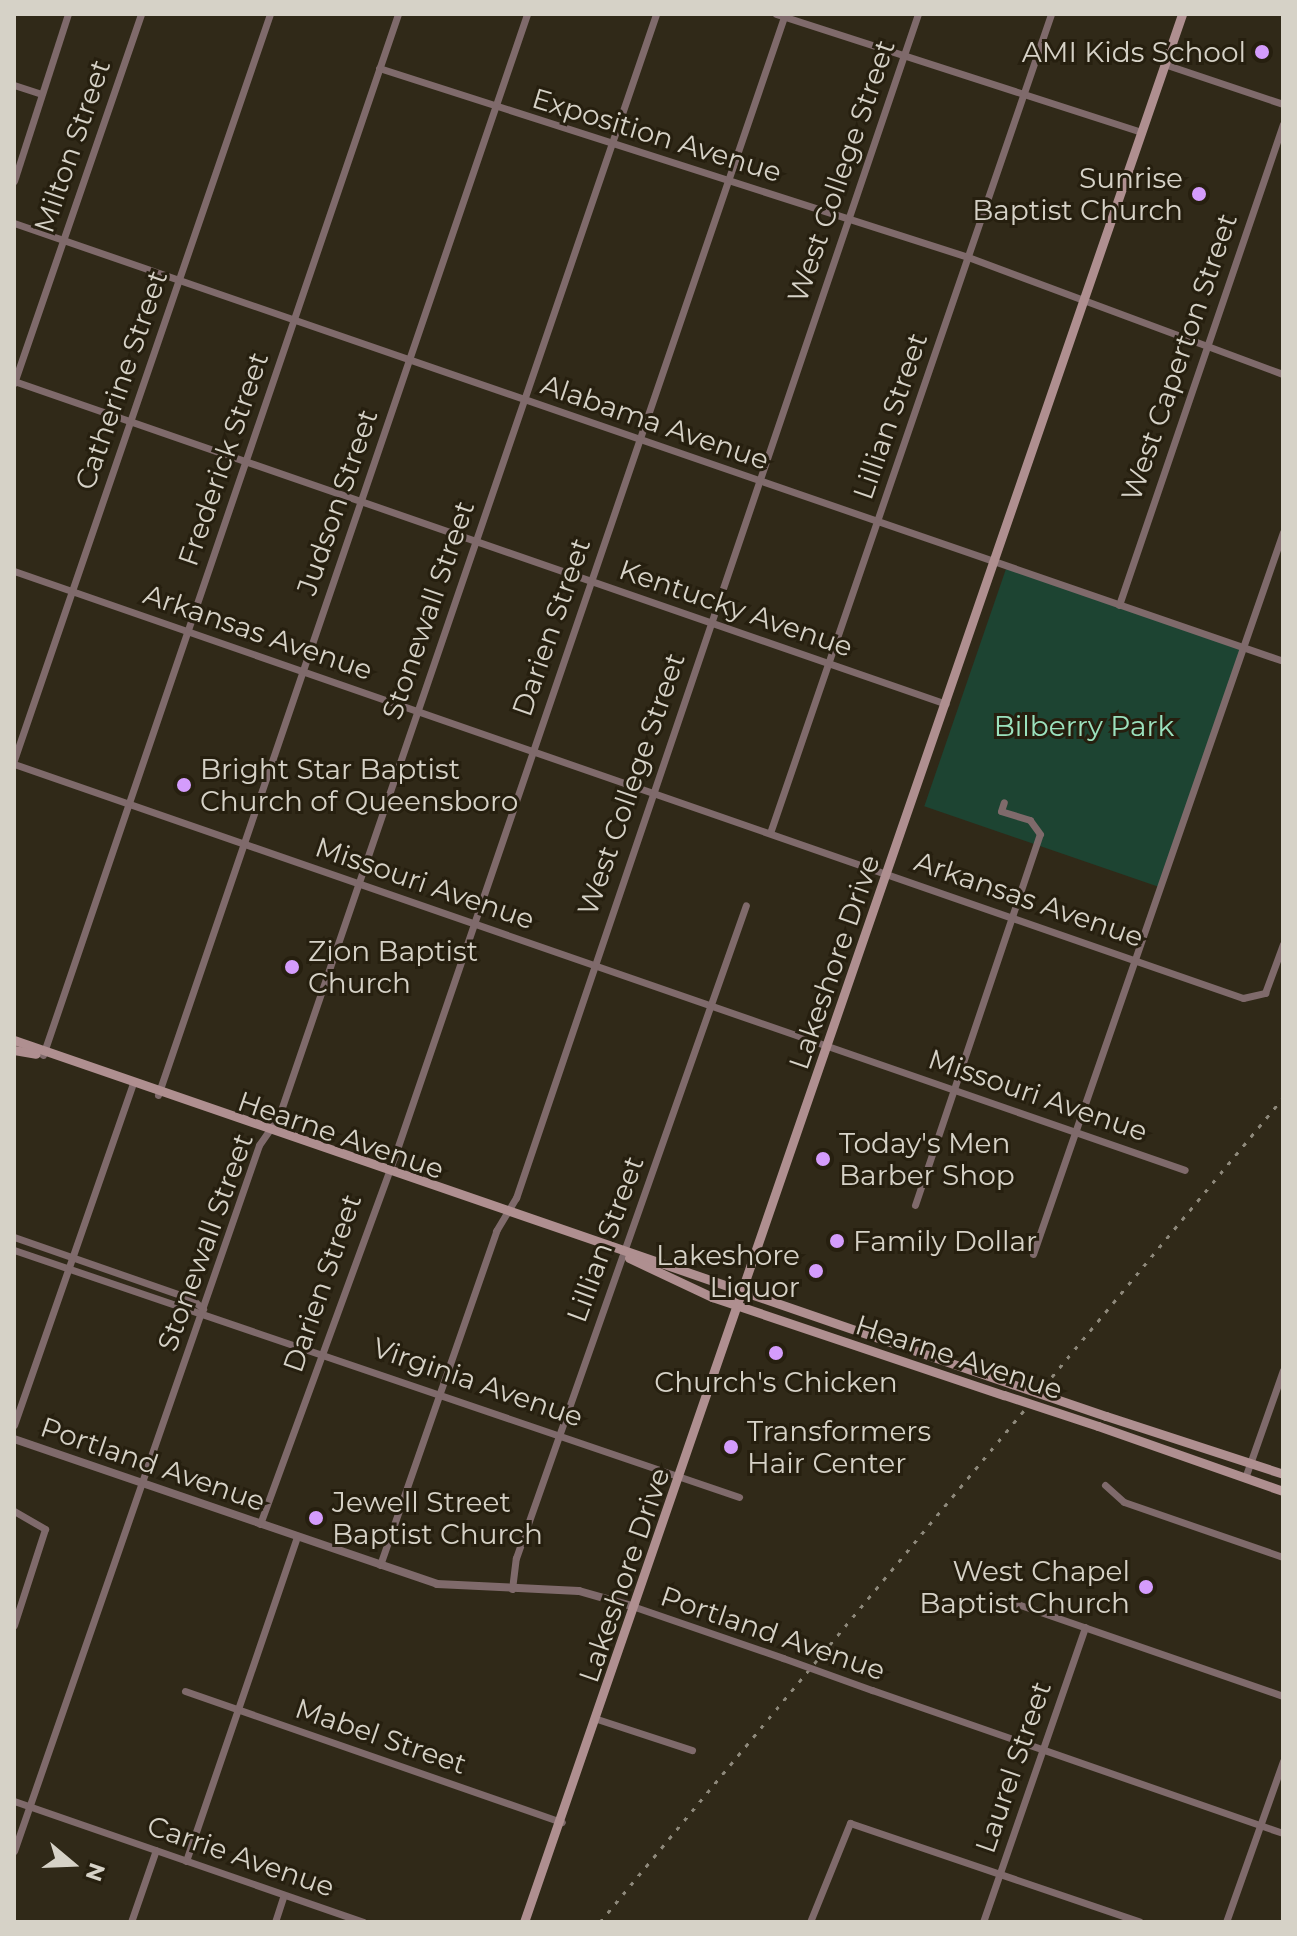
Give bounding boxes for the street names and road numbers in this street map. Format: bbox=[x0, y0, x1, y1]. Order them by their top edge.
street label: West College Street bbox=[780, 35, 902, 307]
street label: Milton Street bbox=[27, 55, 117, 237]
street label: Exposition Avenue bbox=[528, 81, 786, 189]
street label: West Caperton Street bbox=[1114, 209, 1244, 505]
street label: Catherine Street bbox=[68, 266, 174, 494]
street label: Lillian Street bbox=[846, 328, 934, 504]
street label: Frederick Street bbox=[171, 348, 275, 570]
street label: Alabama Avenue bbox=[537, 367, 773, 477]
street label: Judson Street bbox=[290, 405, 384, 599]
street label: Stonewall Street bbox=[375, 496, 481, 724]
street label: Darien Street bbox=[505, 534, 597, 720]
street label: Kentucky Avenue bbox=[615, 552, 857, 664]
street label: Arkansas Avenue bbox=[139, 577, 377, 687]
street label: West College Street bbox=[570, 648, 692, 920]
street label: Missouri Avenue bbox=[311, 830, 539, 936]
street label: Arkansas Avenue bbox=[910, 844, 1148, 954]
street label: Lakeshore Drive bbox=[782, 850, 886, 1074]
street label: Missouri Avenue bbox=[924, 1042, 1152, 1148]
street label: Hearne Avenue bbox=[234, 1084, 448, 1186]
street label: Stonewall Street bbox=[150, 1129, 260, 1355]
street label: Lillian Street bbox=[559, 1151, 651, 1327]
street label: Darien Street bbox=[276, 1190, 368, 1376]
street label: Hearne Avenue bbox=[851, 1308, 1067, 1406]
street label: Virginia Avenue bbox=[368, 1330, 588, 1434]
street label: Portland Avenue bbox=[36, 1410, 270, 1518]
street label: Lakeshore Drive bbox=[572, 1463, 676, 1687]
street label: Portland Avenue bbox=[656, 1579, 890, 1687]
street label: Laurel Street bbox=[968, 1677, 1058, 1857]
street label: Mabel Street bbox=[291, 1691, 471, 1781]
street label: Carrie Avenue bbox=[143, 1808, 339, 1904]

